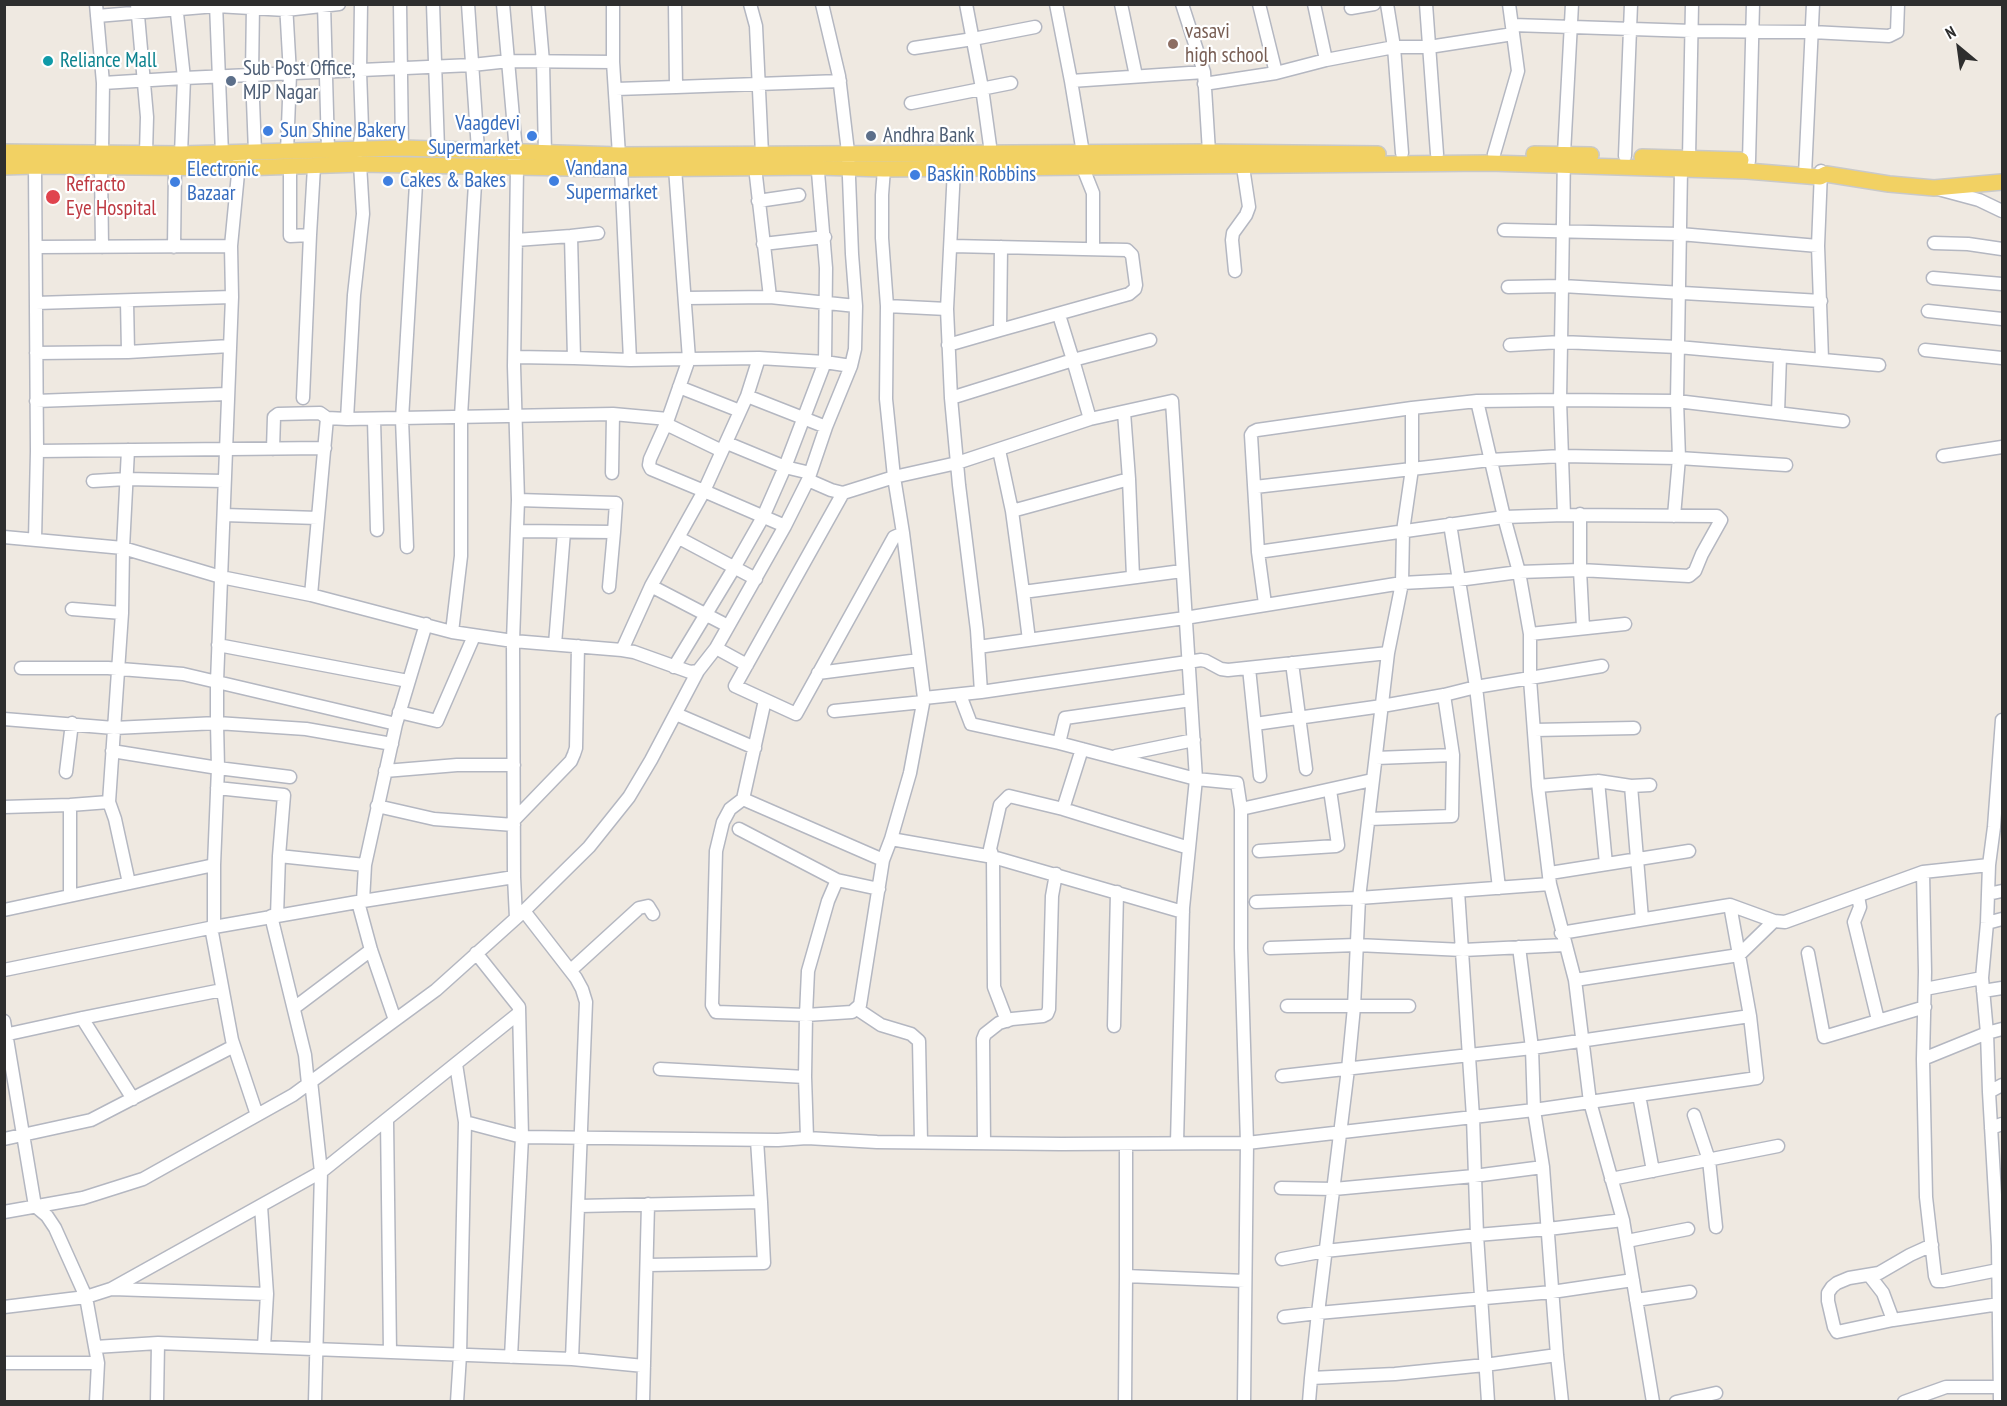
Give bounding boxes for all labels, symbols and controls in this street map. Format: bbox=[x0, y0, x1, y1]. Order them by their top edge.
north arrow bbox=[1929, 18, 1989, 78]
place label: vasavi high school bbox=[1185, 19, 1268, 69]
text: N bbox=[1942, 21, 1959, 43]
marker: vasavi high school bbox=[1166, 37, 1180, 51]
place label: Reliance Mall bbox=[60, 48, 157, 74]
marker: Reliance Mall bbox=[41, 54, 55, 68]
place label: Sub Post Office, MJP Nagar bbox=[243, 56, 356, 106]
marker: Sub Post Office, MJP Nagar bbox=[224, 74, 238, 88]
place label: Vaagdevi Supermarket bbox=[428, 111, 520, 161]
place label: Sun Shine Bakery bbox=[280, 118, 405, 144]
place label: Andhra Bank bbox=[883, 123, 975, 149]
marker: Sun Shine Bakery bbox=[261, 124, 275, 138]
marker: Vaagdevi Supermarket bbox=[525, 129, 539, 143]
marker: Andhra Bank bbox=[864, 129, 878, 143]
place label: Vandana Supermarket bbox=[566, 156, 658, 206]
place label: Electronic Bazaar bbox=[187, 157, 259, 207]
place label: Baskin Robbins bbox=[927, 162, 1036, 188]
place label: Cakes & Bakes bbox=[400, 168, 506, 194]
marker: Baskin Robbins bbox=[908, 168, 922, 182]
place label: Refracto Eye Hospital bbox=[66, 172, 156, 222]
marker: Cakes & Bakes bbox=[381, 174, 395, 188]
marker: Vandana Supermarket bbox=[547, 174, 561, 188]
marker: Electronic Bazaar bbox=[168, 175, 182, 189]
marker: Refracto Eye Hospital bbox=[44, 188, 62, 206]

